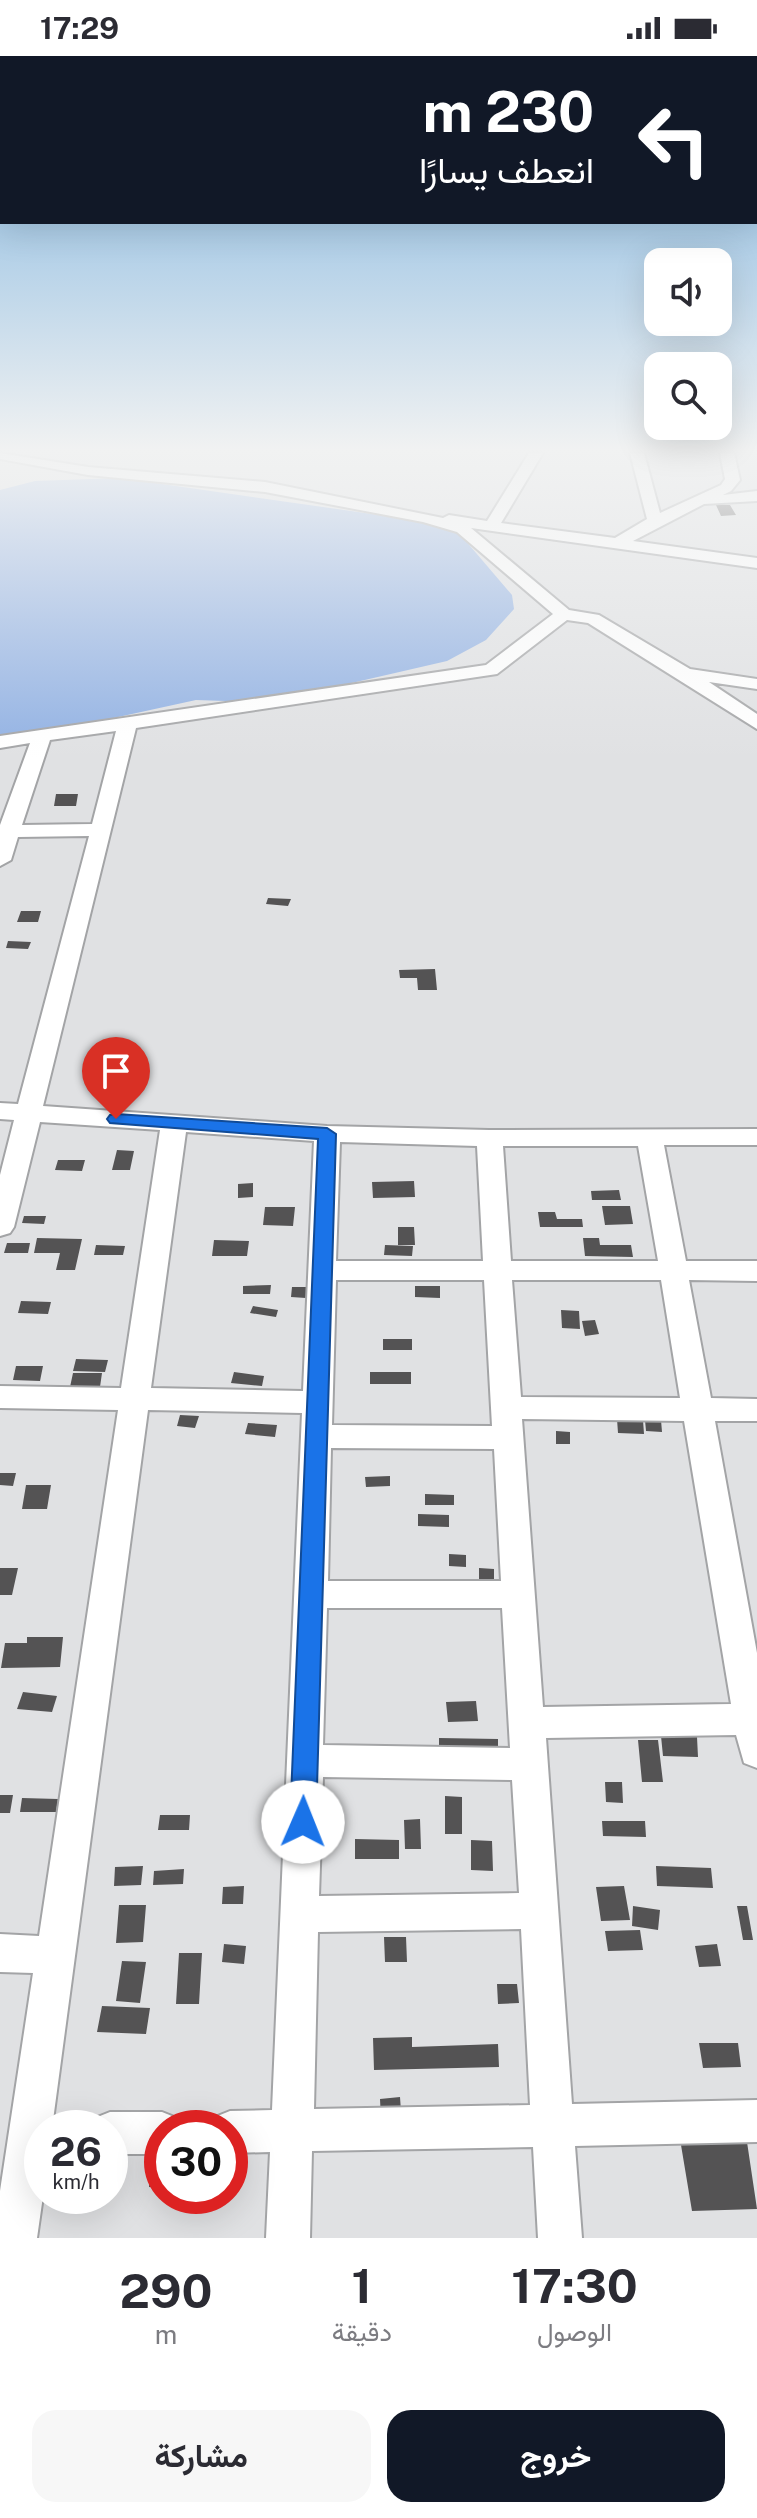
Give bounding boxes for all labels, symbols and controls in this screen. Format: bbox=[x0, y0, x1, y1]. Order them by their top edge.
text: 17:29 bbox=[40, 10, 119, 46]
text: 230 m bbox=[422, 79, 594, 145]
icon: left bbox=[622, 88, 726, 192]
text: انعطف يسارًا bbox=[419, 149, 594, 191]
map controls bbox=[644, 248, 732, 440]
button: sound bbox=[644, 248, 732, 336]
button: search bbox=[644, 352, 732, 440]
pin bbox=[82, 1037, 150, 1119]
icon: arrive bbox=[94, 1049, 138, 1093]
position arrow bbox=[261, 1780, 345, 1864]
speed limit sign: 30 bbox=[144, 2110, 248, 2214]
text: 26 bbox=[50, 2128, 102, 2175]
text: km/h bbox=[52, 2170, 100, 2194]
text: 1 bbox=[352, 2257, 372, 2314]
text: 17:30 bbox=[511, 2257, 638, 2314]
text: 290 bbox=[119, 2262, 212, 2319]
text: دقيقة bbox=[332, 2316, 392, 2347]
text: الوصول bbox=[537, 2316, 612, 2347]
text: m bbox=[155, 2319, 177, 2350]
button: مشاركة bbox=[32, 2410, 371, 2502]
button: خروج bbox=[387, 2410, 725, 2502]

